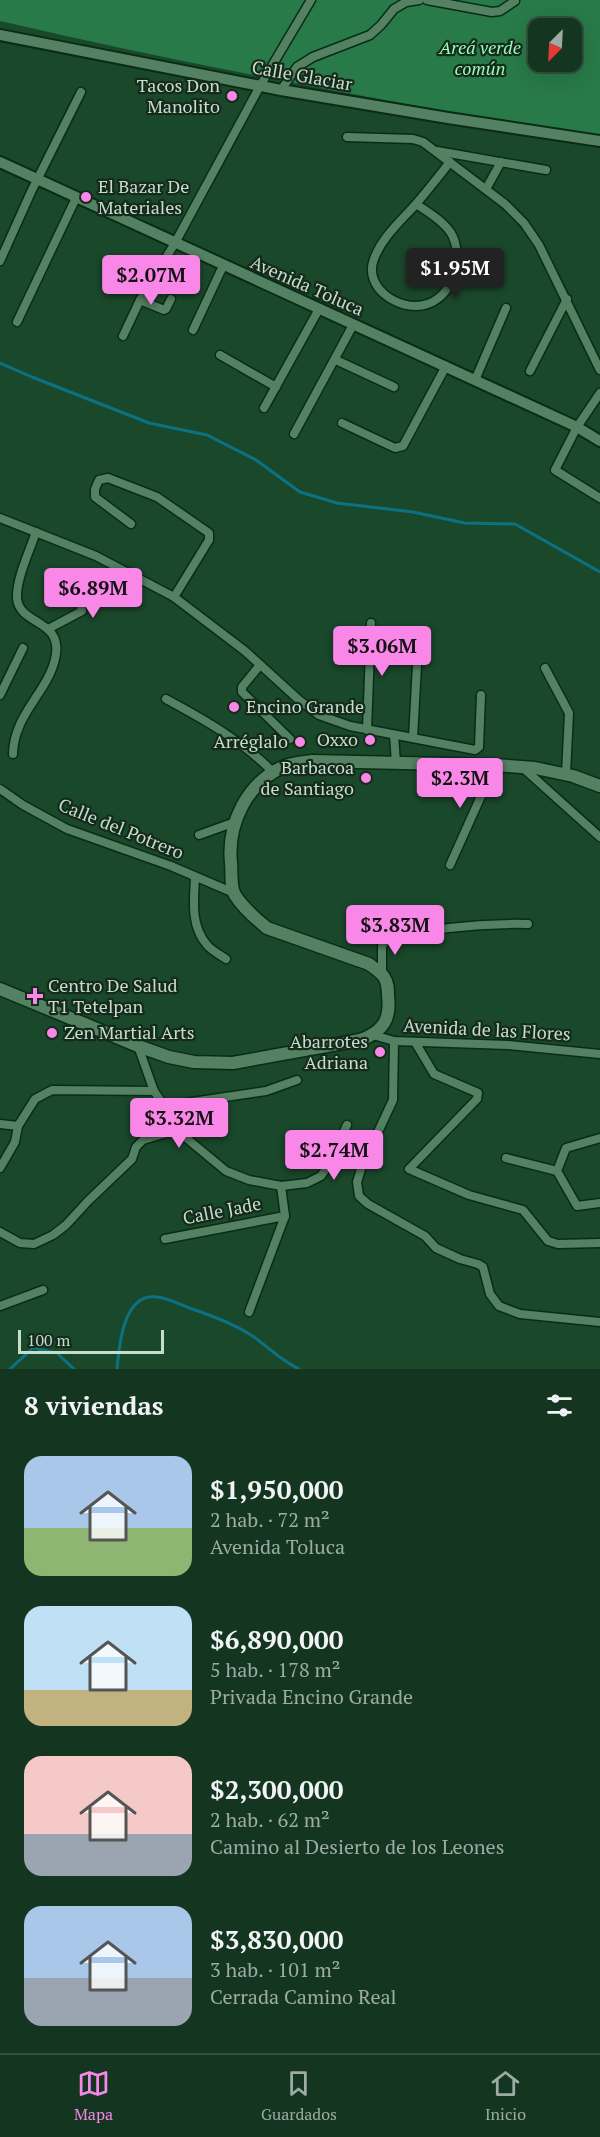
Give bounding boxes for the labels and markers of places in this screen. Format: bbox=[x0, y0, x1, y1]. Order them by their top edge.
place label: Tacos Don Manolito bbox=[137, 73, 220, 118]
marker: Tacos Don Manolito bbox=[225, 89, 239, 103]
place label: El Bazar De Materiales bbox=[98, 174, 189, 219]
marker: El Bazar De Materiales bbox=[79, 190, 93, 204]
pin: $1.95M bbox=[406, 248, 504, 299]
pin: $2.07M bbox=[102, 255, 200, 306]
pin: $6.89M bbox=[44, 568, 142, 619]
pin: $3.06M bbox=[333, 626, 431, 677]
place label: Encino Grande bbox=[246, 694, 364, 718]
marker: Encino Grande bbox=[227, 700, 241, 714]
place label: Oxxo bbox=[317, 727, 358, 751]
place label: Arréglalo bbox=[213, 729, 288, 753]
marker: Oxxo bbox=[363, 733, 377, 747]
marker: Arréglalo bbox=[293, 735, 307, 749]
place label: Barbacoa de Santiago bbox=[261, 755, 354, 800]
pin: $2.3M bbox=[418, 758, 502, 809]
marker: Barbacoa de Santiago bbox=[359, 771, 373, 785]
pin: $3.83M bbox=[346, 905, 444, 956]
place label: Centro De Salud T1 Tetelpan bbox=[48, 973, 177, 1018]
marker: Centro De Salud T1 Tetelpan bbox=[26, 987, 44, 1005]
place label: Zen Martial Arts bbox=[64, 1020, 195, 1044]
marker: Zen Martial Arts bbox=[45, 1026, 59, 1040]
place label: Abarrotes Adriana bbox=[290, 1029, 368, 1074]
marker: Abarrotes Adriana bbox=[373, 1045, 387, 1059]
pin: $3.32M bbox=[130, 1098, 228, 1149]
pin: $2.74M bbox=[285, 1130, 383, 1181]

